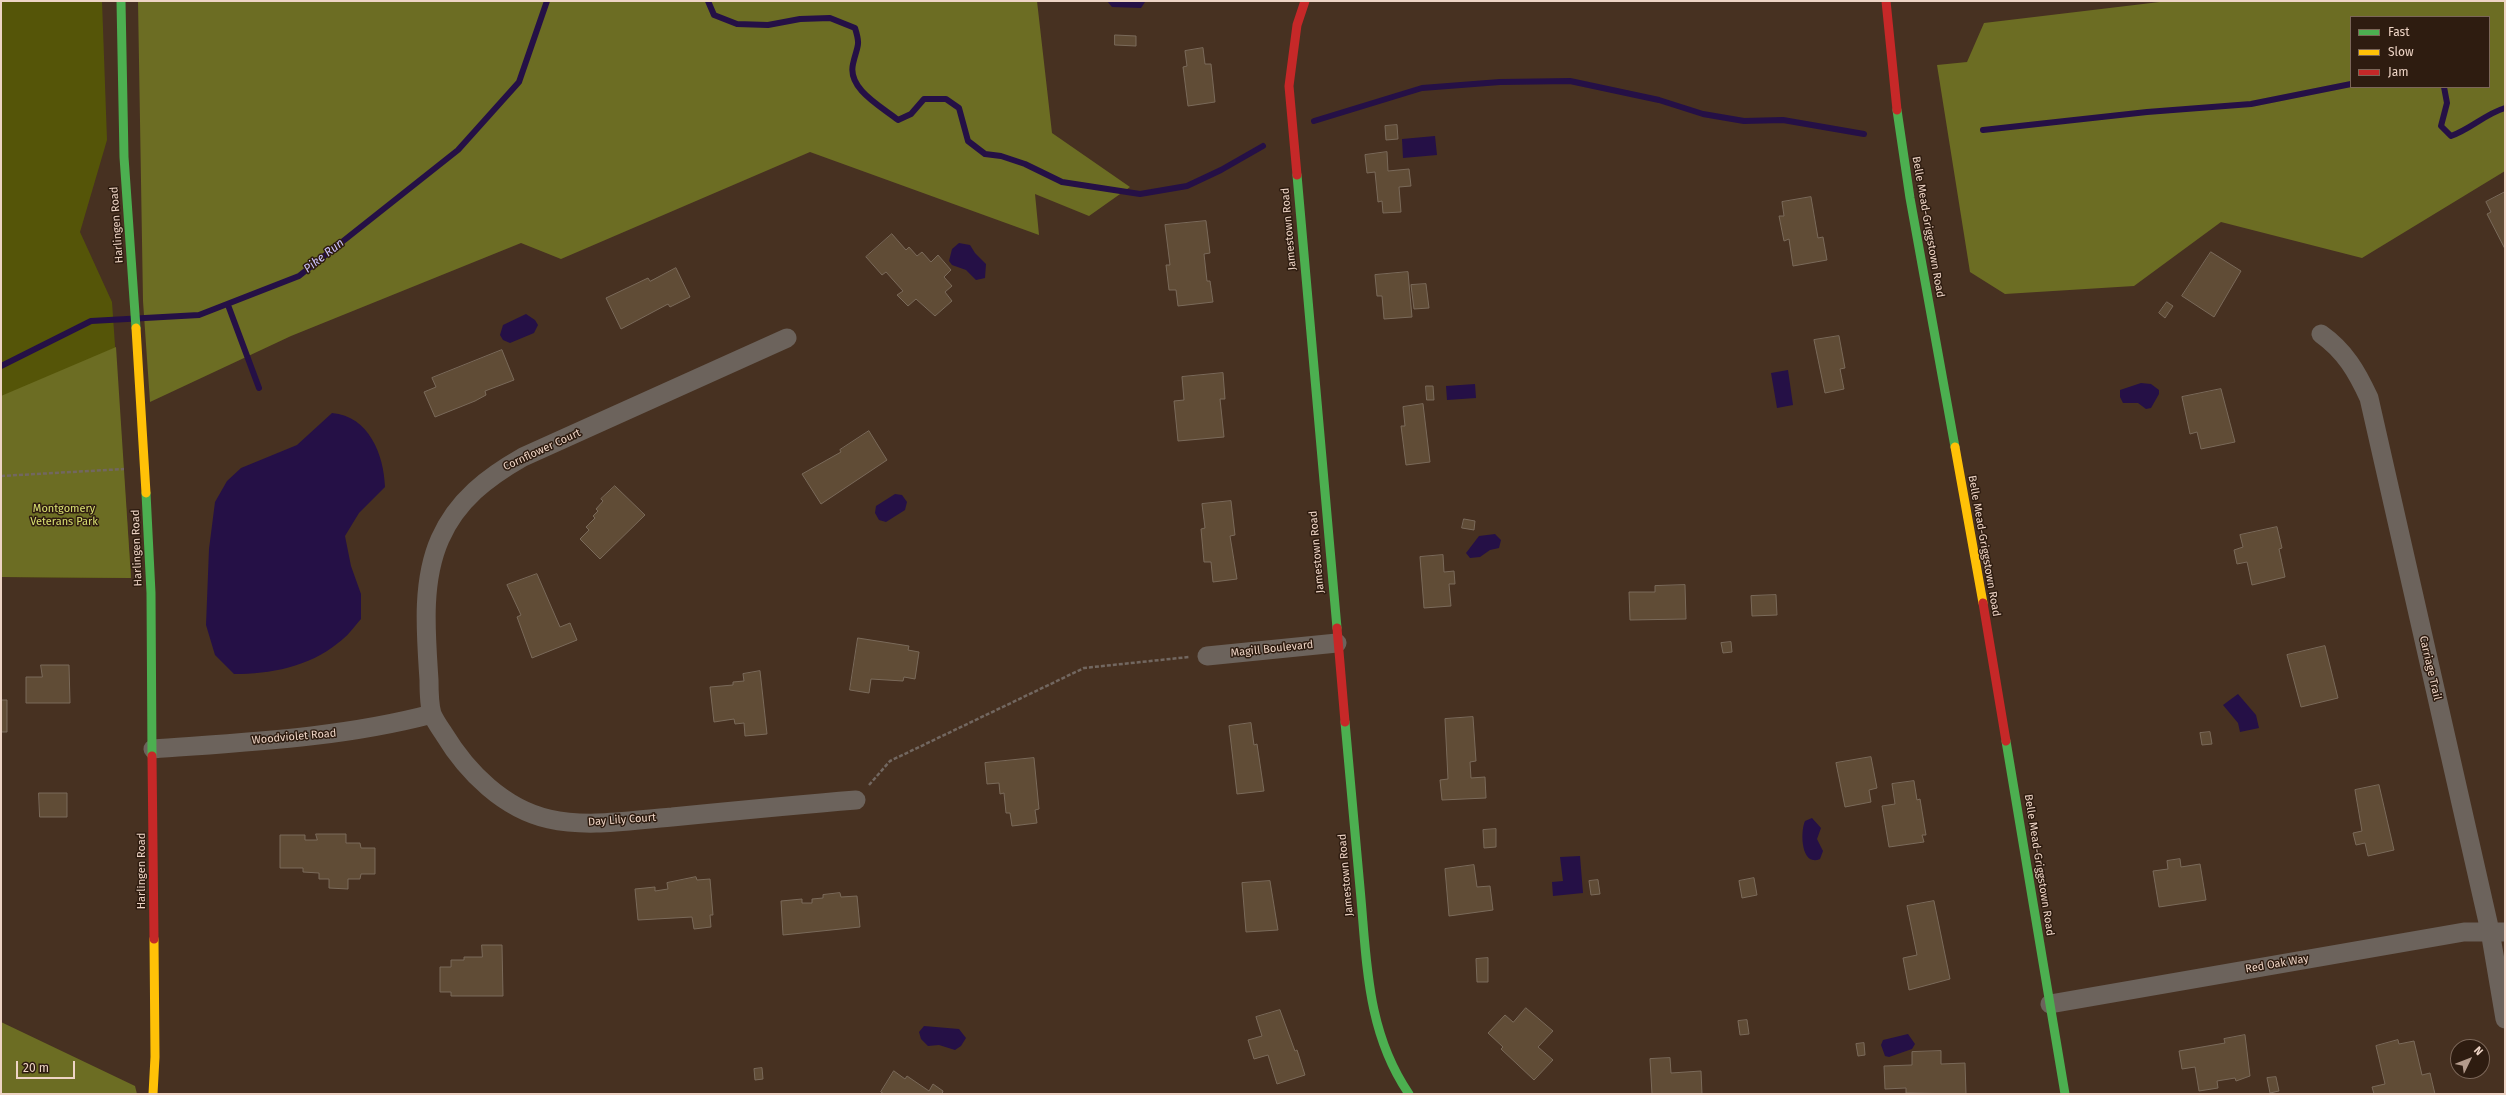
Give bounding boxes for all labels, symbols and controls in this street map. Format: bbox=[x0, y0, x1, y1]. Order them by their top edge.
legend bbox=[2350, 16, 2490, 88]
text: Fast bbox=[2388, 25, 2410, 39]
text: Slow bbox=[2388, 45, 2414, 59]
text: Jam bbox=[2388, 65, 2408, 79]
street label: Belle Mead-Griggstown Road bbox=[1909, 155, 1947, 299]
street label: Harlingen Road bbox=[108, 186, 126, 264]
street label: Jamestown Road bbox=[1279, 187, 1299, 271]
water label: Pike Run bbox=[301, 236, 347, 276]
street label: Cornflower Court bbox=[501, 426, 583, 474]
street label: Belle Mead-Griggstown Road bbox=[1965, 474, 2003, 618]
park label: Montgomery Veterans Park bbox=[30, 502, 98, 528]
street label: Harlingen Road bbox=[129, 509, 145, 587]
street label: Jamestown Road bbox=[1307, 510, 1327, 594]
street label: Carriage Trail bbox=[2416, 635, 2444, 701]
street label: Magill Boulevard bbox=[1230, 638, 1314, 660]
street label: Woodviolet Road bbox=[251, 727, 337, 747]
street label: Belle Mead-Griggstown Road bbox=[2021, 793, 2057, 937]
street label: Day Lily Court bbox=[588, 811, 656, 829]
street label: Harlingen Road bbox=[135, 833, 149, 909]
street label: Jamestown Road bbox=[1336, 833, 1356, 917]
street label: Red Oak Way bbox=[2244, 952, 2310, 976]
north arrow bbox=[2450, 1039, 2490, 1079]
text: N bbox=[2471, 1044, 2486, 1058]
scale bar bbox=[18, 1053, 77, 1079]
text: 20 m bbox=[23, 1061, 49, 1075]

